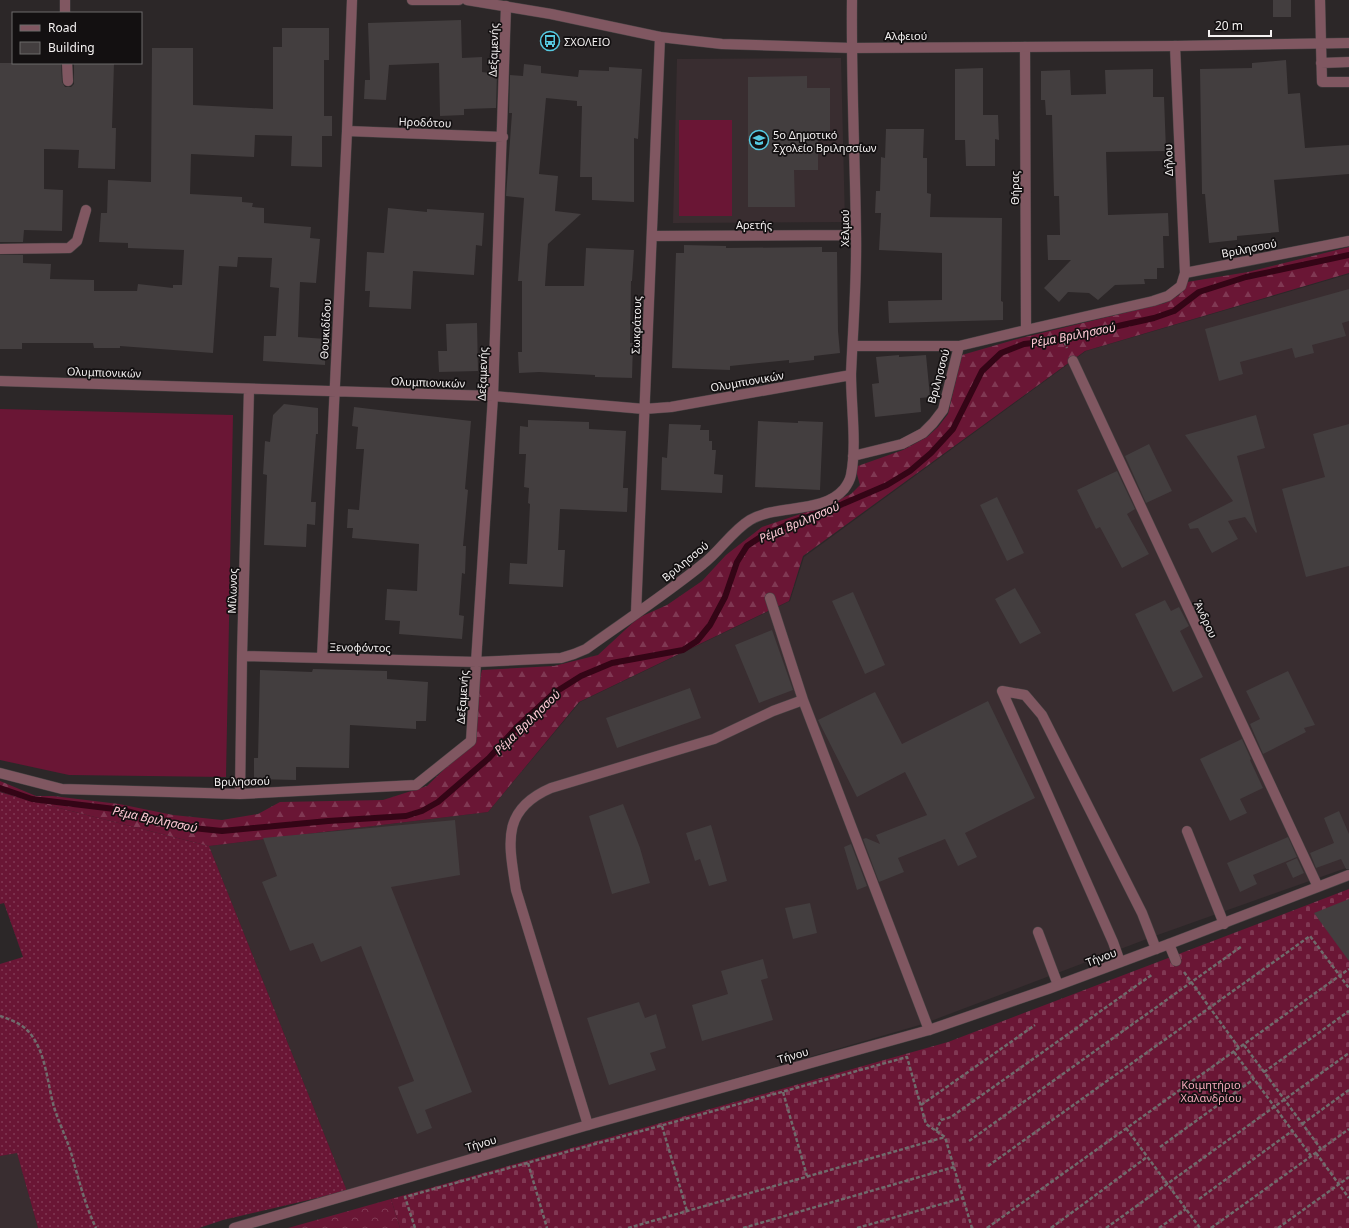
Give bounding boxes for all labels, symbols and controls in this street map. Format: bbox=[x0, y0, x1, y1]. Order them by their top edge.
legend bbox=[12, 12, 142, 64]
scale bar bbox=[1209, 12, 1271, 38]
text: 20 m bbox=[1215, 17, 1243, 34]
text: Road bbox=[48, 19, 77, 36]
street label: Δεξαμενής bbox=[485, 23, 501, 77]
street label: Αλφειού bbox=[885, 28, 927, 43]
bus stop icon: ΣΧΟΛΕΙΟ bbox=[539, 30, 561, 52]
place label: ΣΧΟΛΕΙΟ bbox=[564, 34, 610, 49]
text: Building bbox=[48, 39, 95, 56]
street label: Ηροδότου bbox=[398, 114, 452, 130]
place label: 5ο Δημοτικό Σχολείο Βριλησσίων bbox=[773, 127, 877, 155]
school or university icon: 5ο Δημοτικό Σχολείο Βριλησσίων bbox=[748, 129, 770, 151]
street label: Δήλου bbox=[1160, 143, 1176, 177]
street label: Θήρας bbox=[1007, 171, 1022, 205]
street label: Χελμού bbox=[837, 209, 852, 247]
street label: Αρετής bbox=[736, 217, 772, 232]
street label: Βριλησσού bbox=[1220, 235, 1278, 261]
street label: Σωκράτους bbox=[627, 296, 645, 354]
street label: Θουκιδίδου bbox=[316, 298, 334, 360]
water label: Ρέμα Βριλησσού bbox=[1029, 318, 1117, 352]
street label: Δεξαμενής bbox=[474, 347, 490, 401]
street label: Βριλησσού bbox=[923, 347, 953, 405]
street label: Ολυμπιονικών bbox=[67, 363, 142, 381]
street label: Ολυμπιονικών bbox=[709, 367, 785, 395]
street label: Ολυμπιονικών bbox=[391, 373, 466, 391]
water label: Ρέμα Βριλησσού bbox=[756, 497, 842, 547]
street label: Βριλησσού bbox=[658, 538, 712, 584]
street label: Μίλωνος bbox=[224, 568, 240, 614]
street label: Άνδρου bbox=[1191, 598, 1221, 640]
street label: Ξενοφόντος bbox=[329, 639, 391, 655]
street label: Δεξαμενής bbox=[453, 670, 471, 724]
water label: Ρέμα Βριλησσού bbox=[490, 686, 564, 758]
street label: Βριλησσού bbox=[214, 773, 270, 789]
water label: Ρέμα Βριλησσού bbox=[111, 802, 199, 836]
street label: Τήνου bbox=[1084, 945, 1118, 969]
street label: Τήνου bbox=[776, 1043, 810, 1067]
park label: Κοιμητήριο Χαλανδρίου bbox=[1181, 1077, 1242, 1105]
street label: Τήνου bbox=[464, 1131, 498, 1155]

